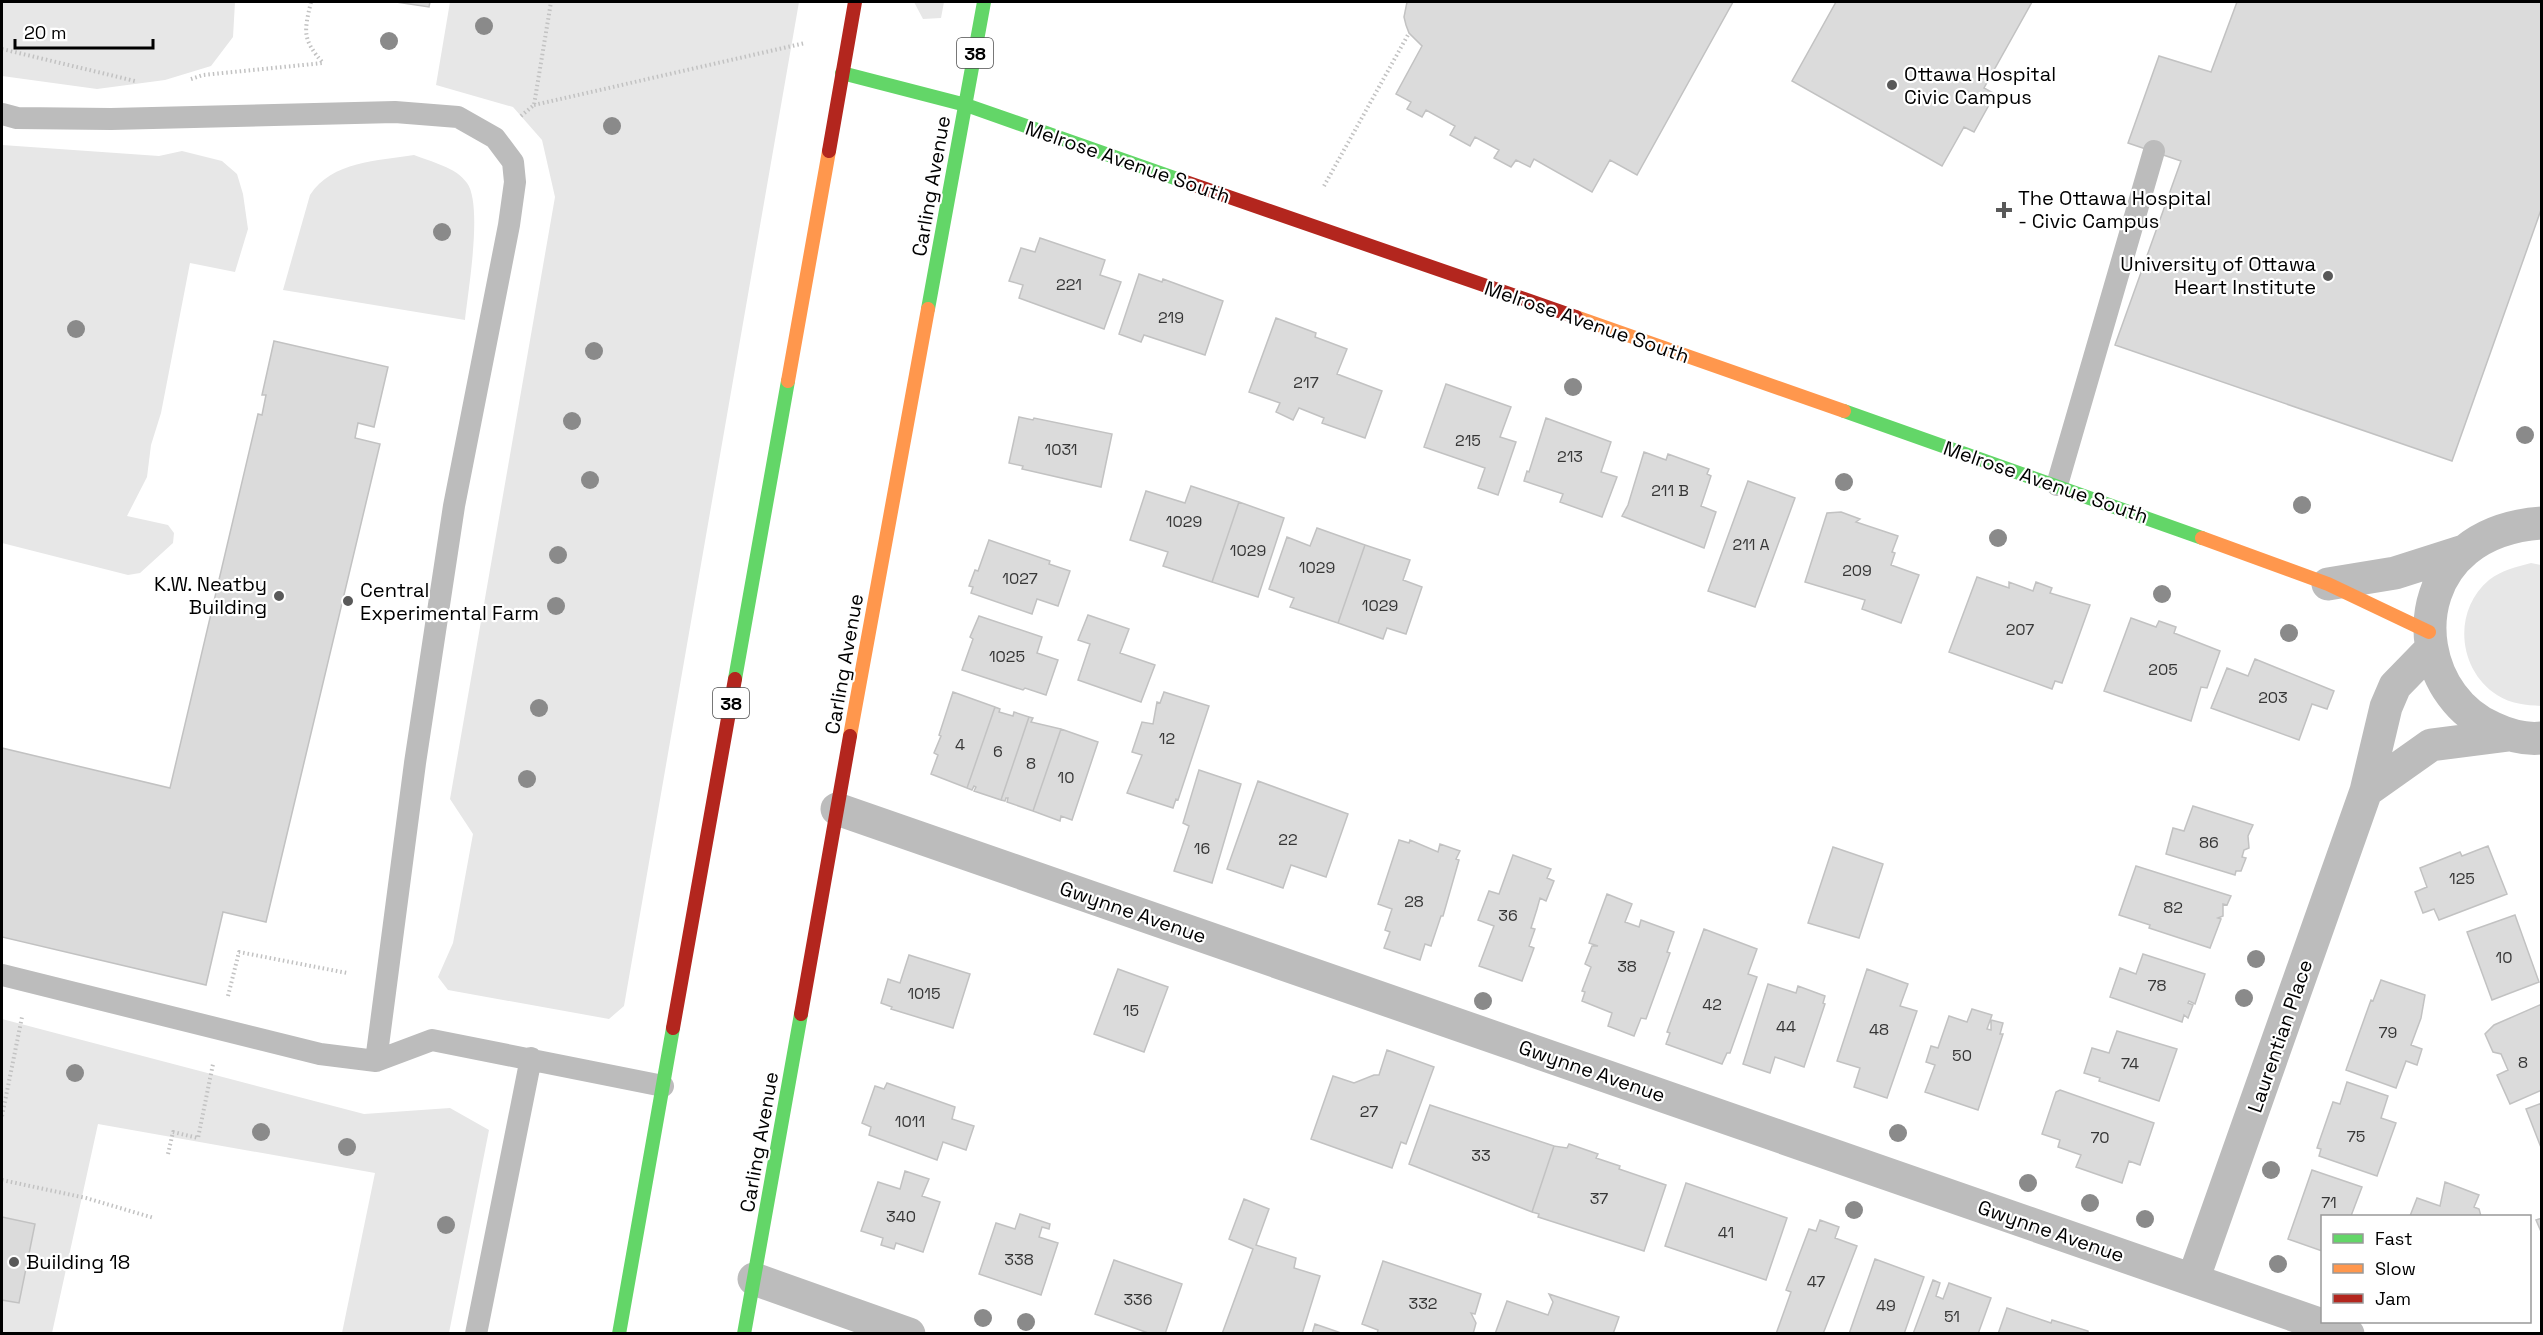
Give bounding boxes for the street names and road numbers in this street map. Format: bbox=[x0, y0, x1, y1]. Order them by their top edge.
road number: 38 bbox=[957, 38, 993, 68]
street label: Carling Avenue bbox=[906, 114, 956, 258]
street label: Melrose Avenue South bbox=[1022, 115, 1234, 209]
street label: Melrose Avenue South bbox=[1481, 275, 1693, 369]
street label: Melrose Avenue South bbox=[1940, 435, 2152, 529]
street label: Carling Avenue bbox=[819, 592, 869, 736]
road number: 38 bbox=[713, 688, 749, 718]
street label: Gwynne Avenue bbox=[1056, 875, 1210, 949]
street label: Laurentian Place bbox=[2242, 956, 2318, 1116]
street label: Gwynne Avenue bbox=[1515, 1034, 1669, 1108]
street label: Carling Avenue bbox=[734, 1070, 784, 1214]
street label: Gwynne Avenue bbox=[1974, 1194, 2128, 1268]

